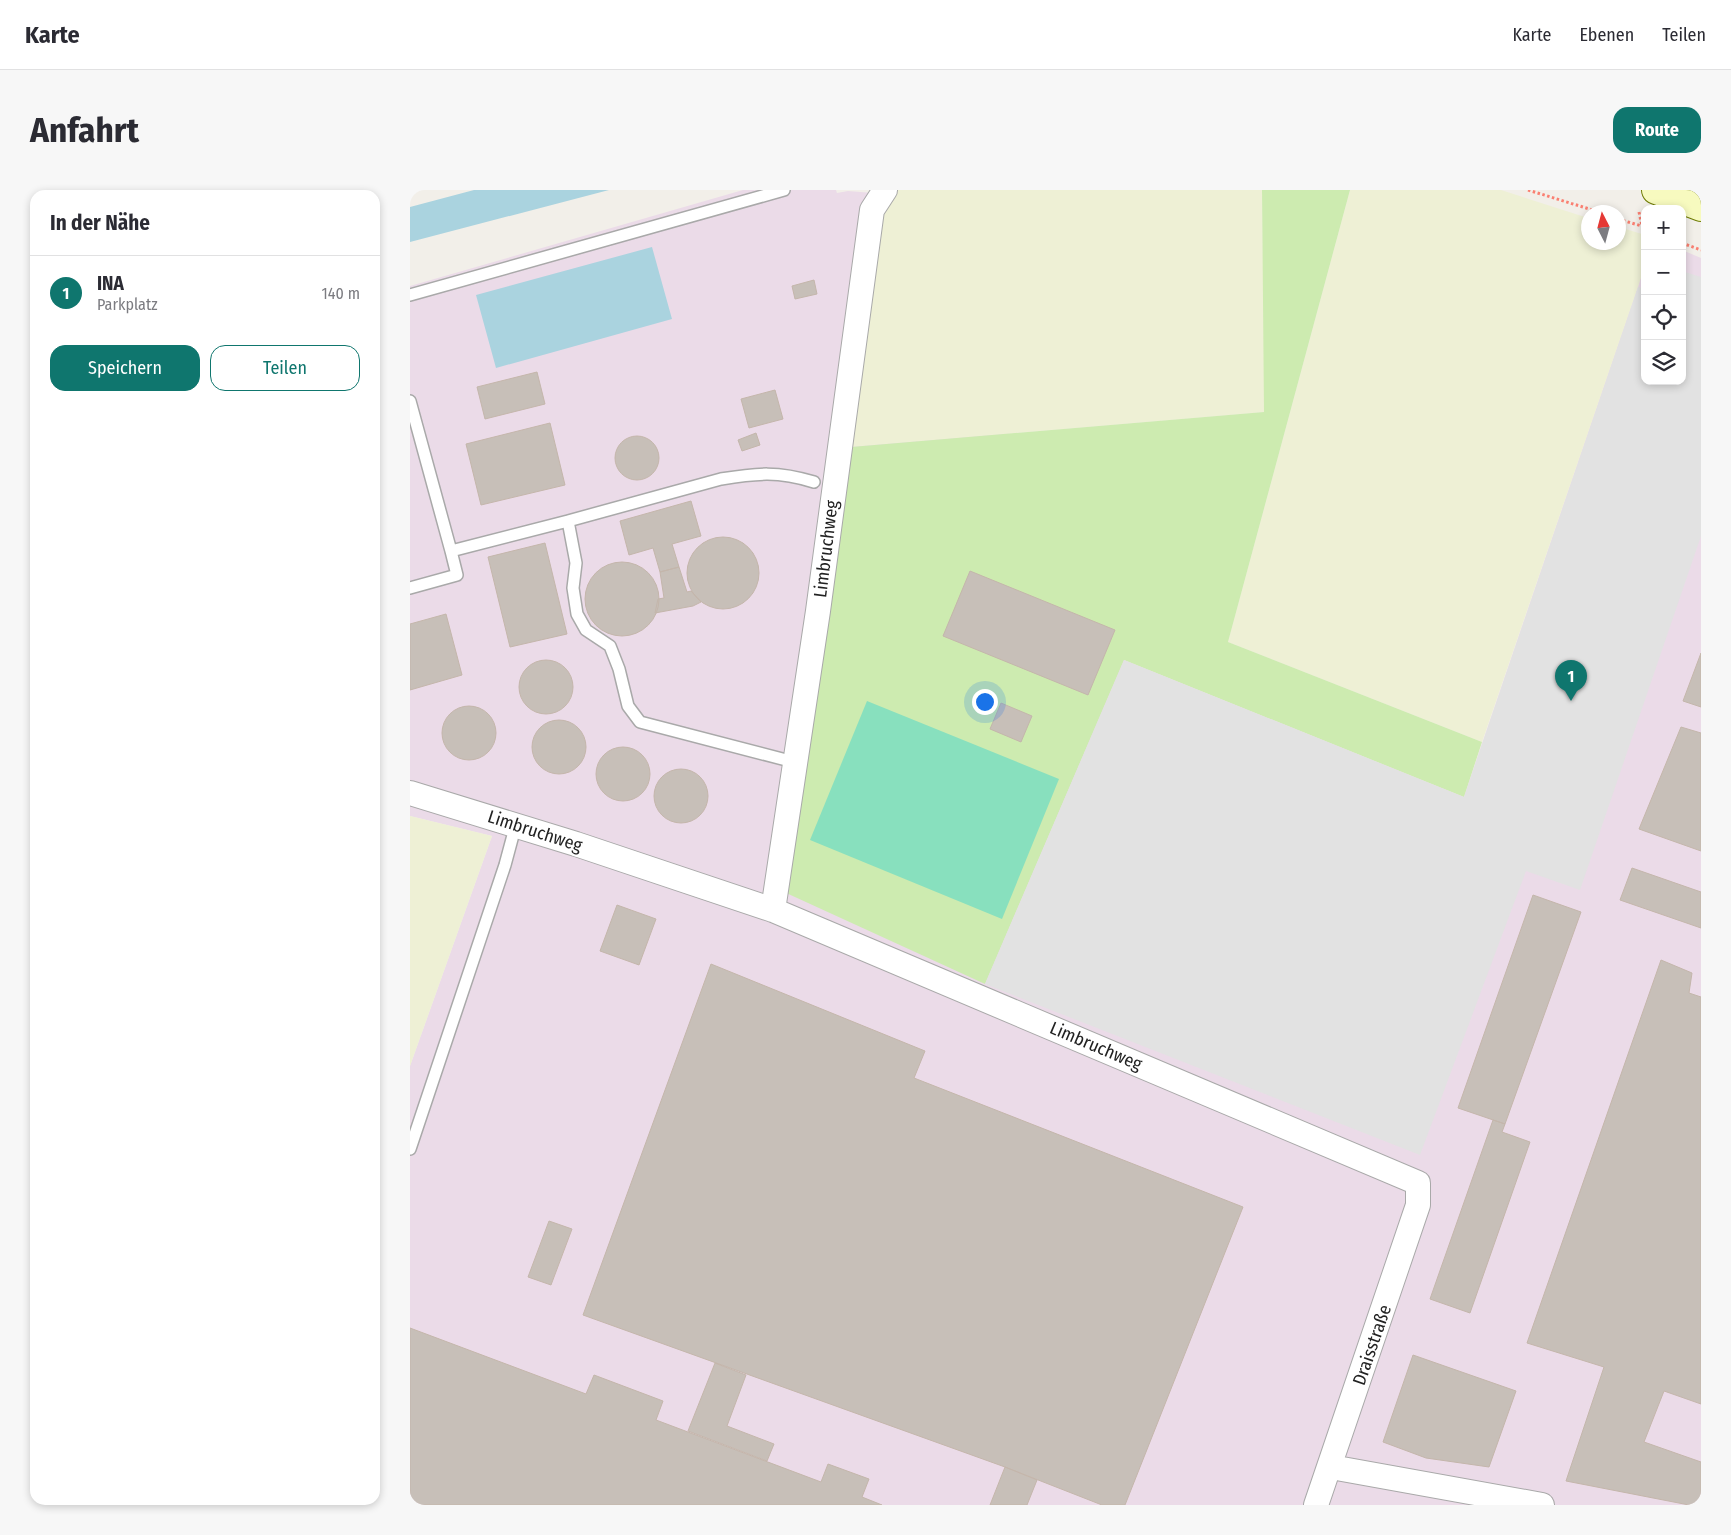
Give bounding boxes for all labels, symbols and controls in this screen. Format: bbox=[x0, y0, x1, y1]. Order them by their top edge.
text: Karte bbox=[25, 21, 80, 49]
text: Karte bbox=[1512, 24, 1551, 46]
text: Ebenen bbox=[1579, 24, 1634, 46]
text: Teilen bbox=[1662, 24, 1706, 46]
button: Route bbox=[1613, 107, 1701, 153]
text: Anfahrt bbox=[30, 109, 139, 151]
north arrow bbox=[1581, 205, 1626, 250]
map controls bbox=[1641, 205, 1686, 385]
button: + bbox=[1641, 205, 1686, 250]
text: In der Nähe bbox=[50, 210, 150, 236]
button: − bbox=[1641, 250, 1686, 295]
text: INA bbox=[97, 272, 124, 295]
text: 1 bbox=[63, 284, 69, 303]
text: 140 m bbox=[322, 284, 360, 303]
text: Parkplatz bbox=[97, 295, 157, 314]
button: locate bbox=[1641, 295, 1686, 340]
button: layers bbox=[1641, 340, 1686, 385]
button: Speichern bbox=[50, 345, 200, 391]
button: Teilen bbox=[210, 345, 360, 391]
street label: Limbruchweg bbox=[809, 499, 843, 599]
pin: 1 bbox=[1555, 660, 1587, 701]
your location bbox=[972, 689, 998, 715]
street label: Limbruchweg bbox=[485, 805, 585, 857]
street label: Limbruchweg bbox=[1047, 1017, 1146, 1075]
street label: Draisstraße bbox=[1348, 1302, 1396, 1388]

